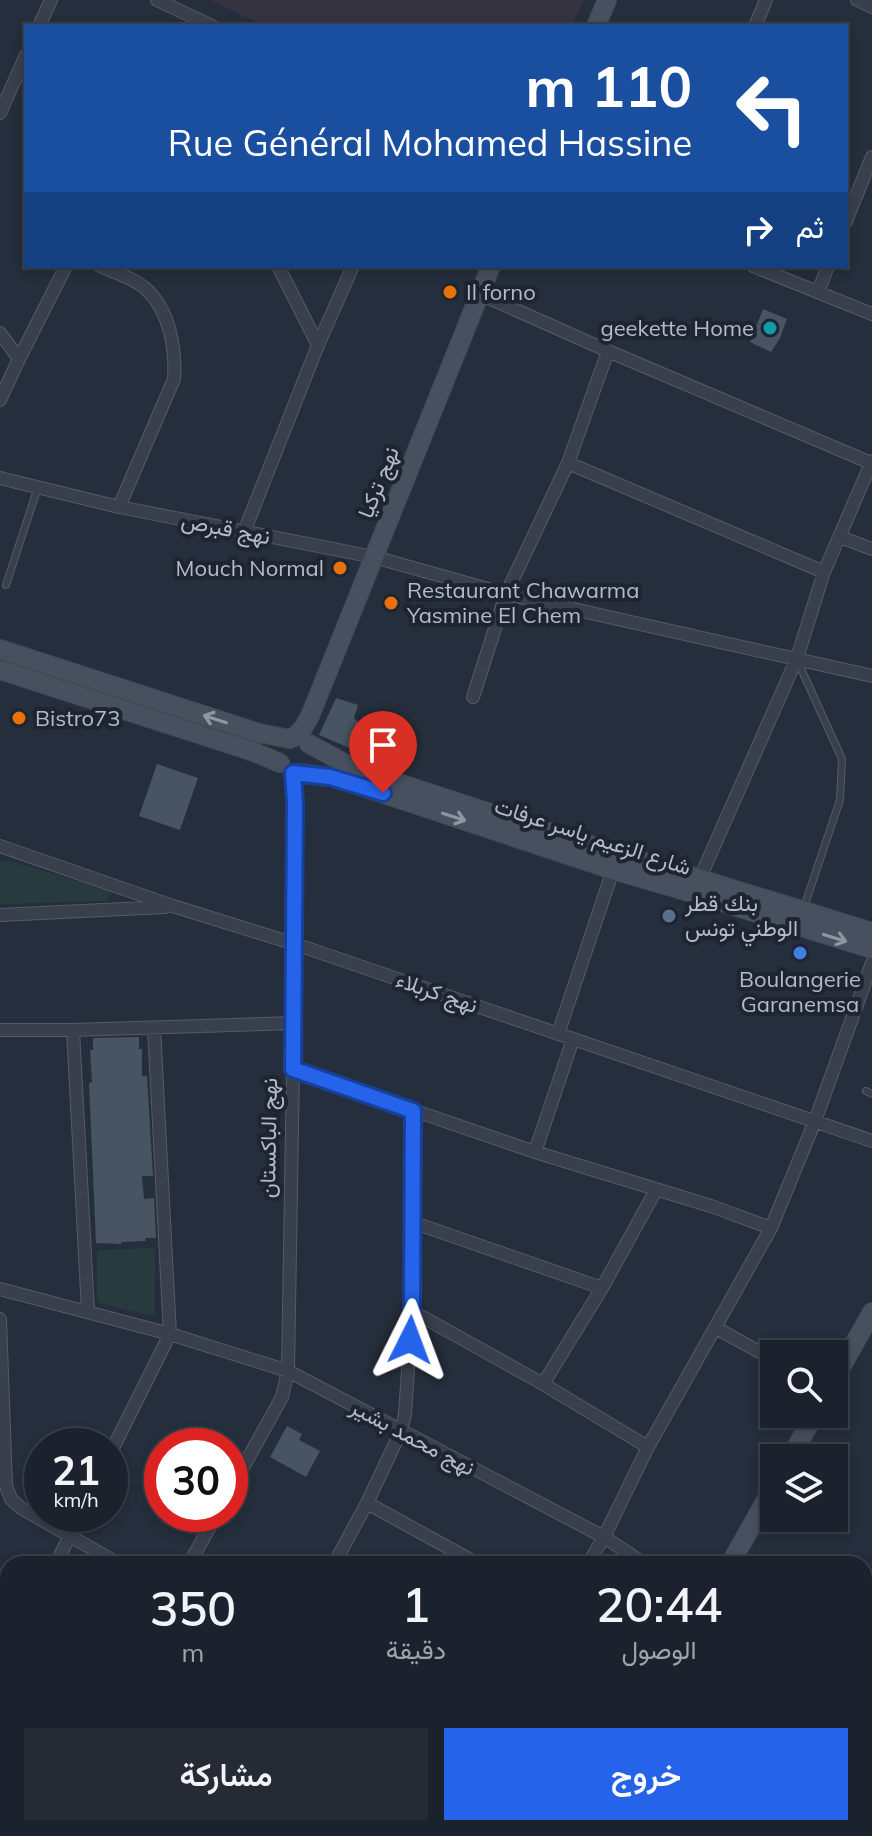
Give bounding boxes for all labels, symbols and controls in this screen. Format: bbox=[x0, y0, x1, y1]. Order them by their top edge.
text: 110 m bbox=[525, 51, 692, 121]
icon: left bbox=[720, 56, 824, 160]
text: Rue Général Mohamed Hassine bbox=[168, 120, 692, 165]
icon: right bbox=[736, 208, 780, 252]
text: ثم bbox=[796, 208, 824, 246]
place label: Il forno bbox=[466, 278, 536, 306]
marker: Il forno bbox=[441, 283, 459, 301]
place label: geekette Home bbox=[600, 314, 754, 342]
marker: geekette Home bbox=[761, 319, 779, 337]
street label: نهج تركيا bbox=[351, 442, 406, 522]
street label: نهج قبرص bbox=[179, 506, 273, 551]
place label: Mouch Normal bbox=[176, 554, 324, 582]
marker: Mouch Normal bbox=[331, 559, 349, 577]
place label: Restaurant Chawarma Yasmine El Chem bbox=[406, 576, 639, 629]
marker: Restaurant Chawarma Yasmine El Chem bbox=[382, 594, 400, 612]
place label: Bistro73 bbox=[35, 704, 121, 732]
marker: Bistro73 bbox=[10, 709, 28, 727]
one-way arrow bbox=[203, 711, 228, 726]
pin bbox=[349, 711, 417, 793]
icon: arrive bbox=[361, 723, 405, 767]
street label: شارع الزعيم ياسر عرفات bbox=[491, 791, 695, 882]
one-way arrow bbox=[441, 811, 466, 825]
place label: بنك قطر الوطني تونس bbox=[684, 889, 798, 947]
marker: بنك قطر الوطني تونس bbox=[660, 907, 678, 925]
one-way arrow bbox=[822, 931, 848, 946]
marker: Boulangerie Garanemsa bbox=[791, 944, 809, 962]
street label: نهج كربلاء bbox=[392, 965, 481, 1020]
place label: Boulangerie Garanemsa bbox=[739, 965, 861, 1018]
street label: نهج الباكستان bbox=[253, 1078, 284, 1198]
position arrow bbox=[368, 1298, 452, 1382]
map controls bbox=[760, 1340, 848, 1532]
button: search bbox=[760, 1340, 848, 1428]
street label: نهج محمد بشير bbox=[345, 1392, 480, 1482]
speed limit sign: 30 bbox=[144, 1428, 248, 1532]
button: layers bbox=[760, 1444, 848, 1532]
text: 21 bbox=[52, 1445, 100, 1495]
text: km/h bbox=[53, 1487, 99, 1512]
text: 1 bbox=[402, 1574, 430, 1634]
text: 20:44 bbox=[596, 1574, 722, 1634]
text: 350 bbox=[150, 1578, 236, 1638]
text: دقيقة bbox=[386, 1633, 446, 1666]
text: الوصول bbox=[621, 1633, 697, 1666]
text: m bbox=[182, 1636, 204, 1669]
button: مشاركة bbox=[24, 1728, 428, 1820]
button: خروج bbox=[444, 1728, 848, 1820]

